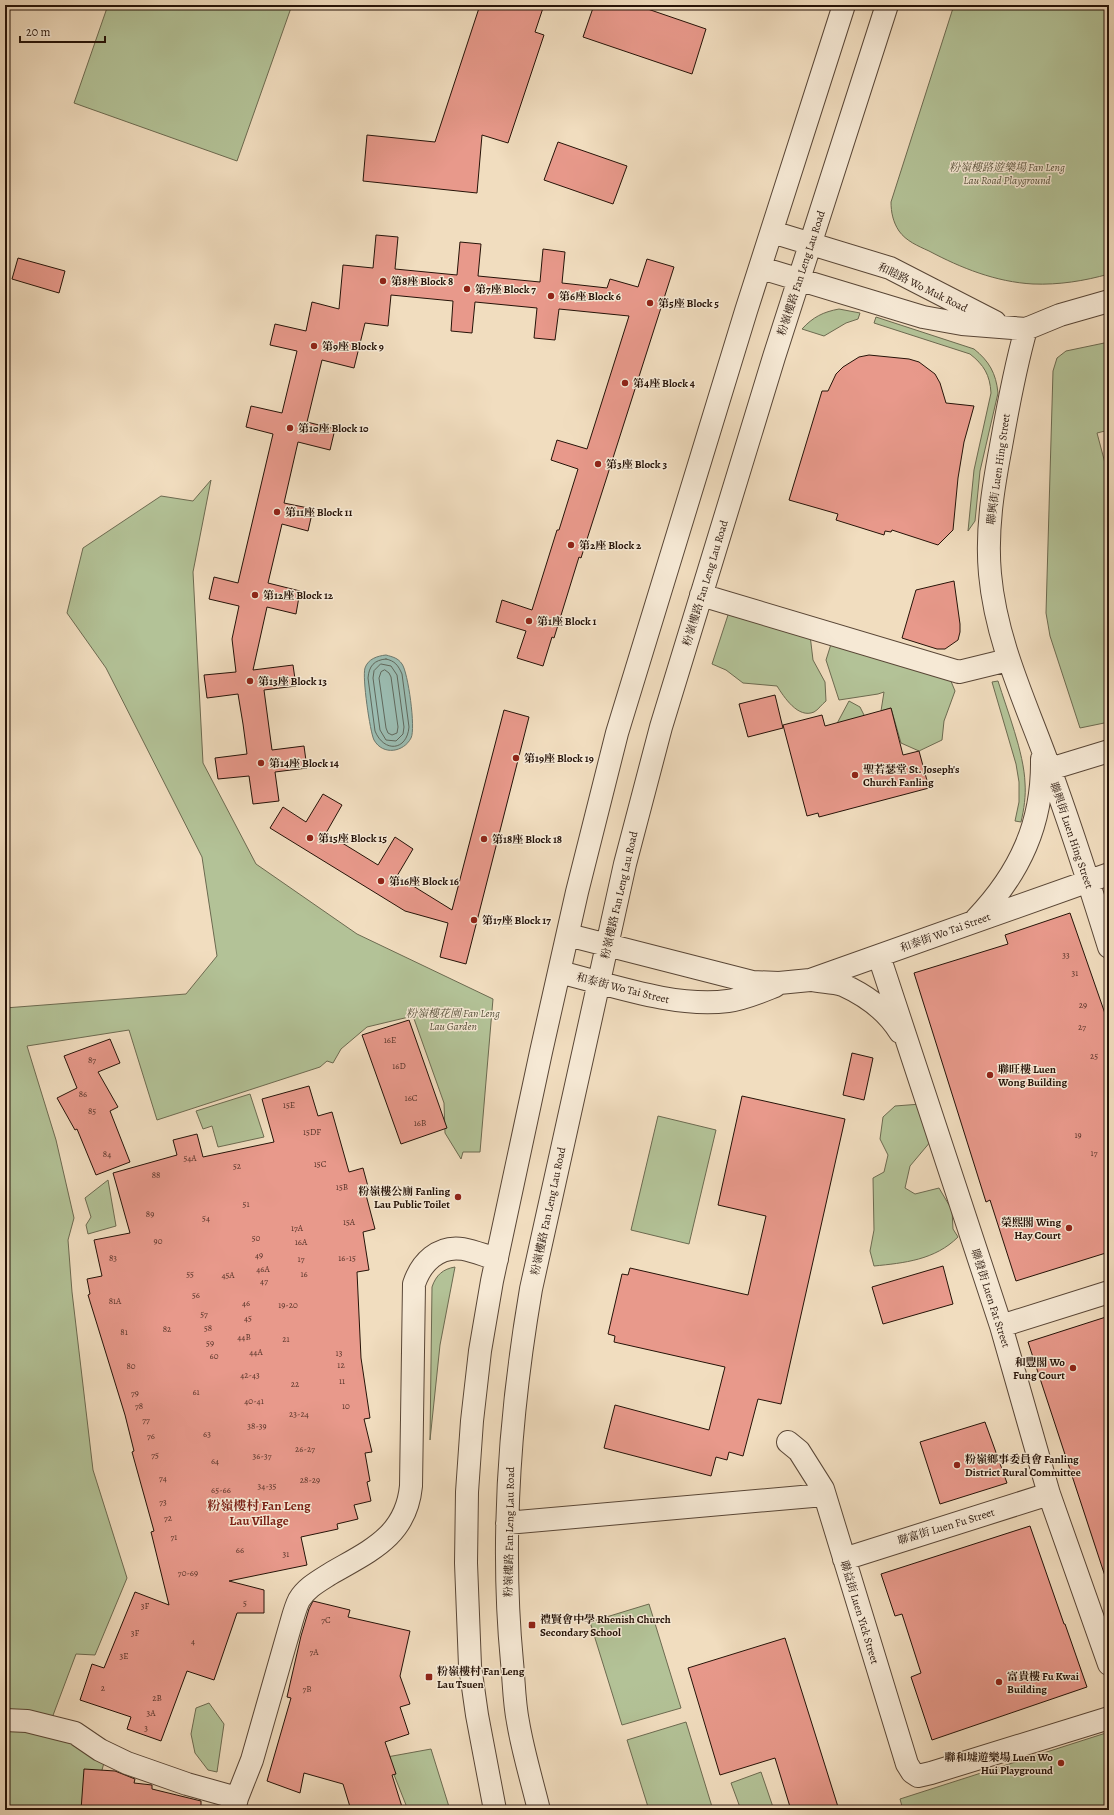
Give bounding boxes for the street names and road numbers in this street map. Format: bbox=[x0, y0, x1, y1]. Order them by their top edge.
street label: 粉嶺樓路 Fan Leng Lau Road bbox=[774, 209, 829, 338]
street label: 和睦路 Wo Muk Road bbox=[876, 259, 970, 316]
street label: 聯興街 Luen Hing Street bbox=[983, 412, 1014, 526]
street label: 粉嶺樓路 Fan Leng Lau Road bbox=[679, 518, 732, 648]
street label: 聯興街 Luen Hing Street bbox=[1046, 780, 1097, 891]
street label: 粉嶺樓路 Fan Leng Lau Road bbox=[597, 830, 642, 960]
street label: 和泰街 Wo Tai Street bbox=[898, 909, 993, 956]
street label: 和泰街 Wo Tai Street bbox=[575, 970, 671, 1007]
street label: 粉嶺樓路 Fan Leng Lau Road bbox=[528, 1146, 569, 1277]
street label: 聯發街 Luen Fat Street bbox=[967, 1247, 1014, 1350]
street label: 粉嶺樓路 Fan Leng Lau Road bbox=[501, 1466, 518, 1597]
street label: 聯富街 Luen Fu Street bbox=[896, 1504, 997, 1548]
street label: 聯益街 Luen Yick Street bbox=[837, 1558, 883, 1666]

